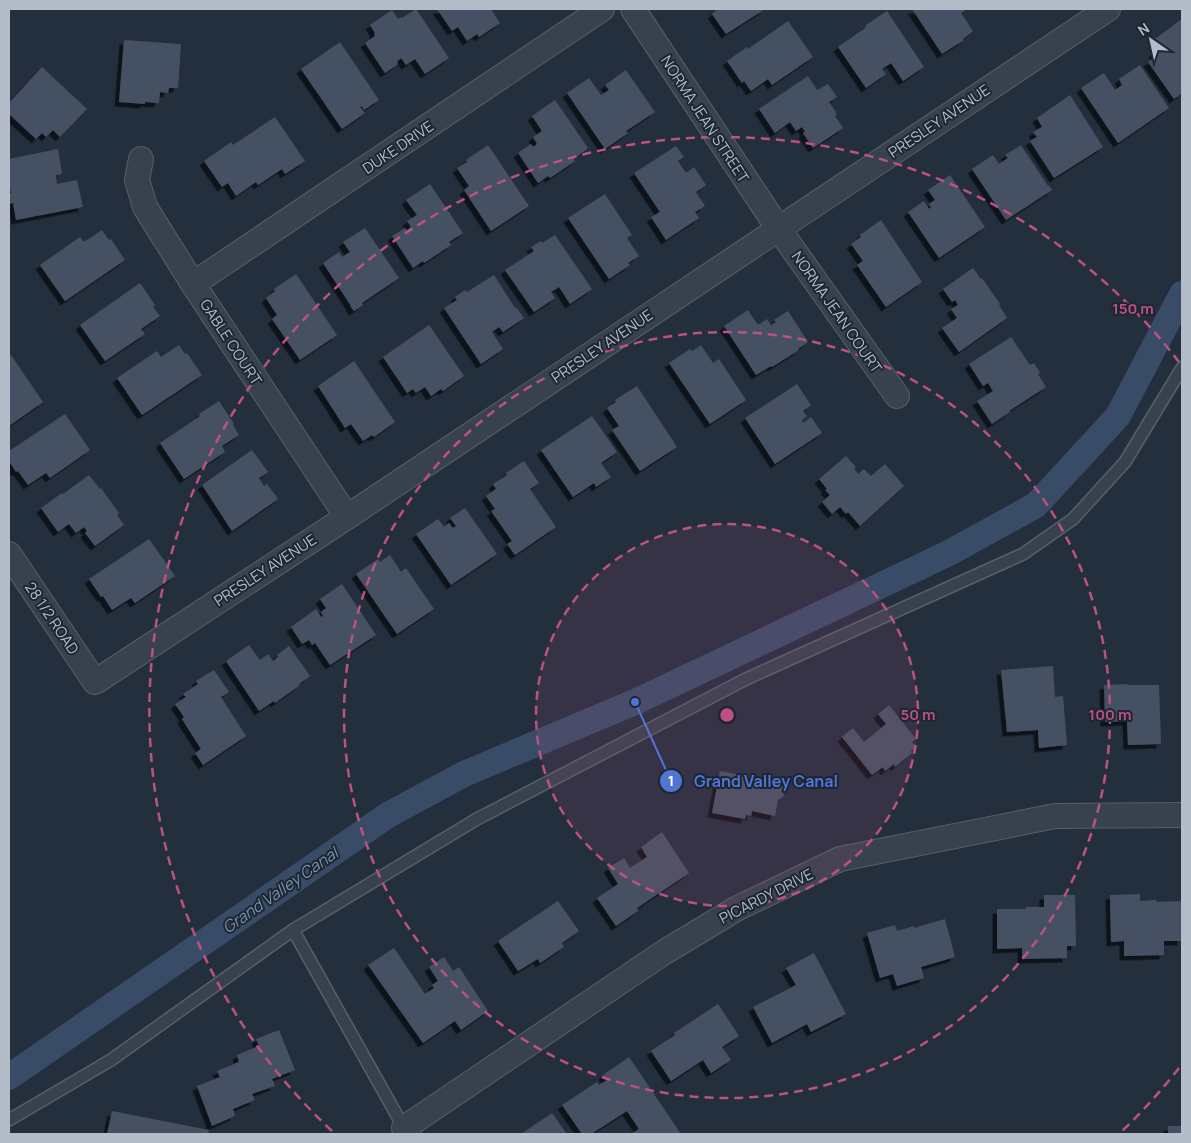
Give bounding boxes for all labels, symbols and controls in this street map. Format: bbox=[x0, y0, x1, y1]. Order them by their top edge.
north arrow bbox=[1126, 15, 1176, 65]
text: N bbox=[1134, 18, 1153, 39]
street label: NORMA JEAN STREET bbox=[656, 51, 754, 187]
street label: PRESLEY AVENUE bbox=[884, 79, 994, 163]
street label: DUKE DRIVE bbox=[358, 115, 438, 179]
street label: NORMA JEAN COURT bbox=[787, 247, 887, 377]
street label: GABLE COURT bbox=[195, 295, 267, 389]
text: 150 m bbox=[1112, 298, 1154, 319]
street label: PRESLEY AVENUE bbox=[547, 304, 657, 388]
street label: PRESLEY AVENUE bbox=[210, 529, 320, 611]
street label: 28 1/2 ROAD bbox=[20, 578, 84, 658]
text: 50 m bbox=[900, 704, 936, 725]
text: 100 m bbox=[1089, 704, 1131, 725]
centre of rings bbox=[718, 706, 736, 724]
callout: Grand Valley Canal bbox=[659, 766, 848, 797]
text: 1 bbox=[668, 770, 674, 791]
text: Grand Valley Canal bbox=[694, 770, 838, 792]
water label: Grand Valley Canal bbox=[218, 841, 344, 938]
street label: PICARDY DRIVE bbox=[715, 863, 817, 929]

